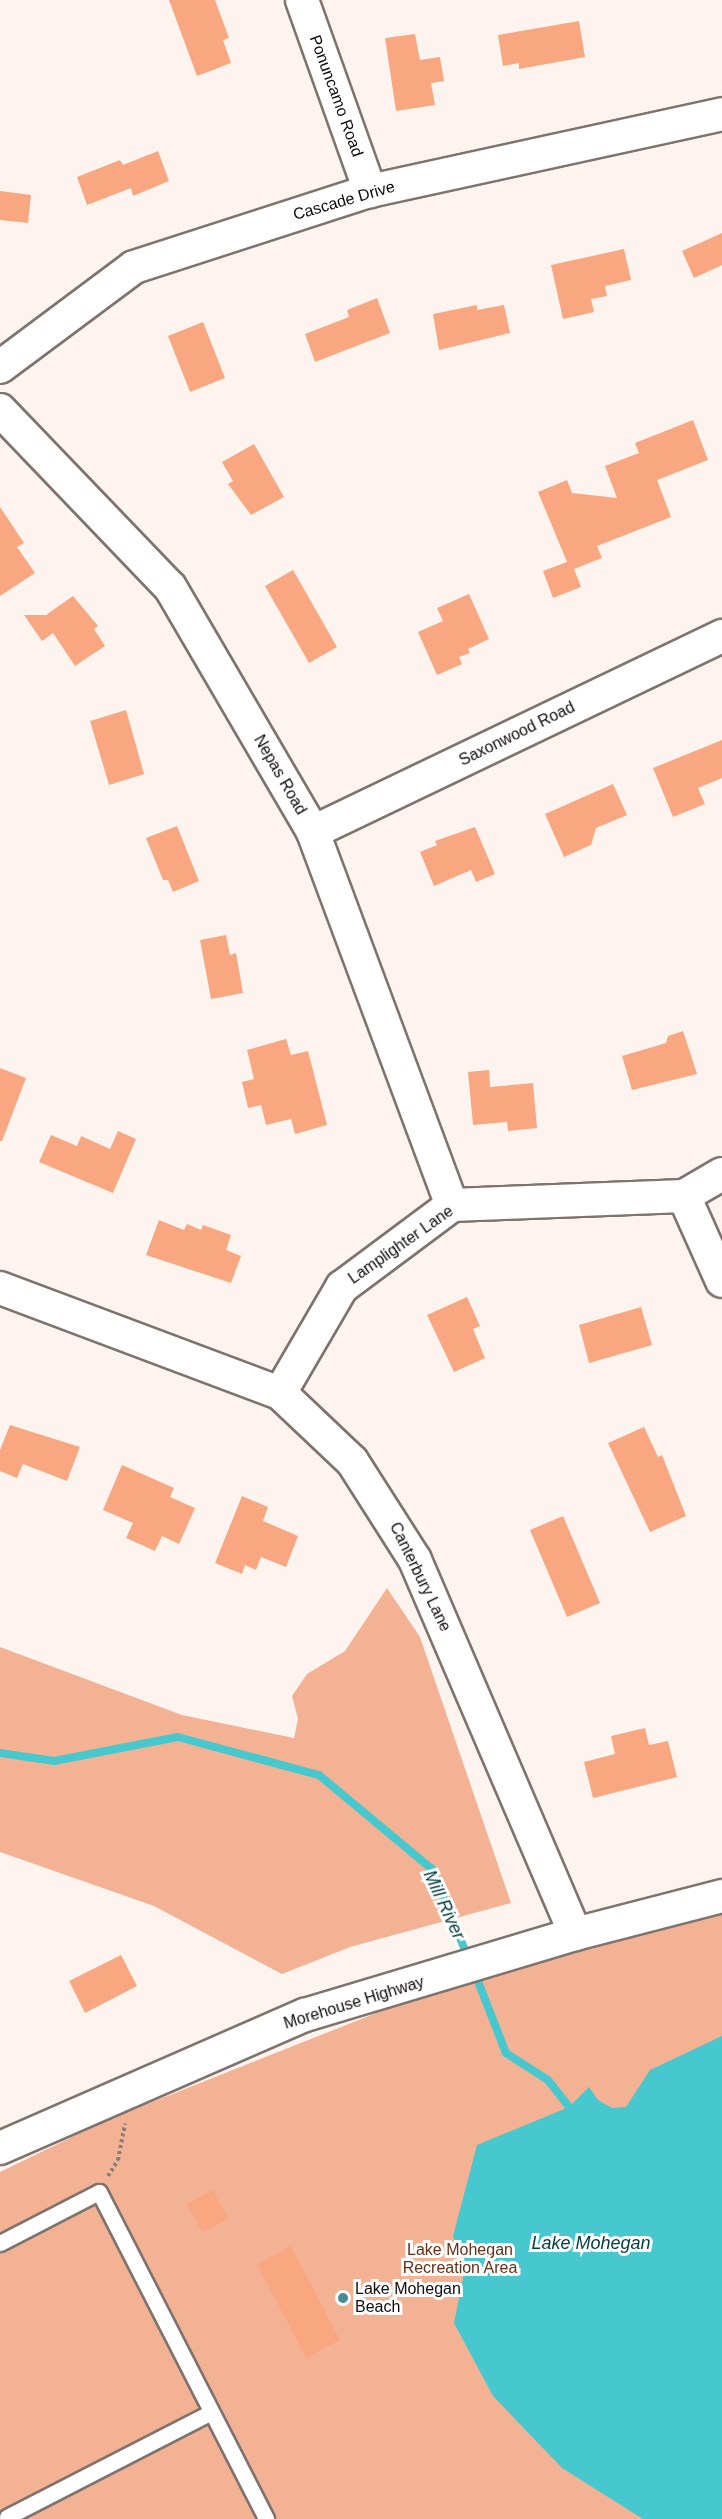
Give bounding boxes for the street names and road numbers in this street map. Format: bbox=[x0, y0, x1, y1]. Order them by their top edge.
street label: Ponuncamo Road bbox=[305, 33, 367, 159]
street label: Cascade Drive bbox=[291, 177, 397, 225]
street label: Saxonwood Road bbox=[456, 698, 578, 770]
street label: Nepas Road bbox=[249, 732, 311, 818]
street label: Lamplighter Lane bbox=[345, 1202, 457, 1288]
street label: Canterbury Lane bbox=[385, 1519, 455, 1635]
street label: Morehouse Highway bbox=[281, 1972, 427, 2034]

